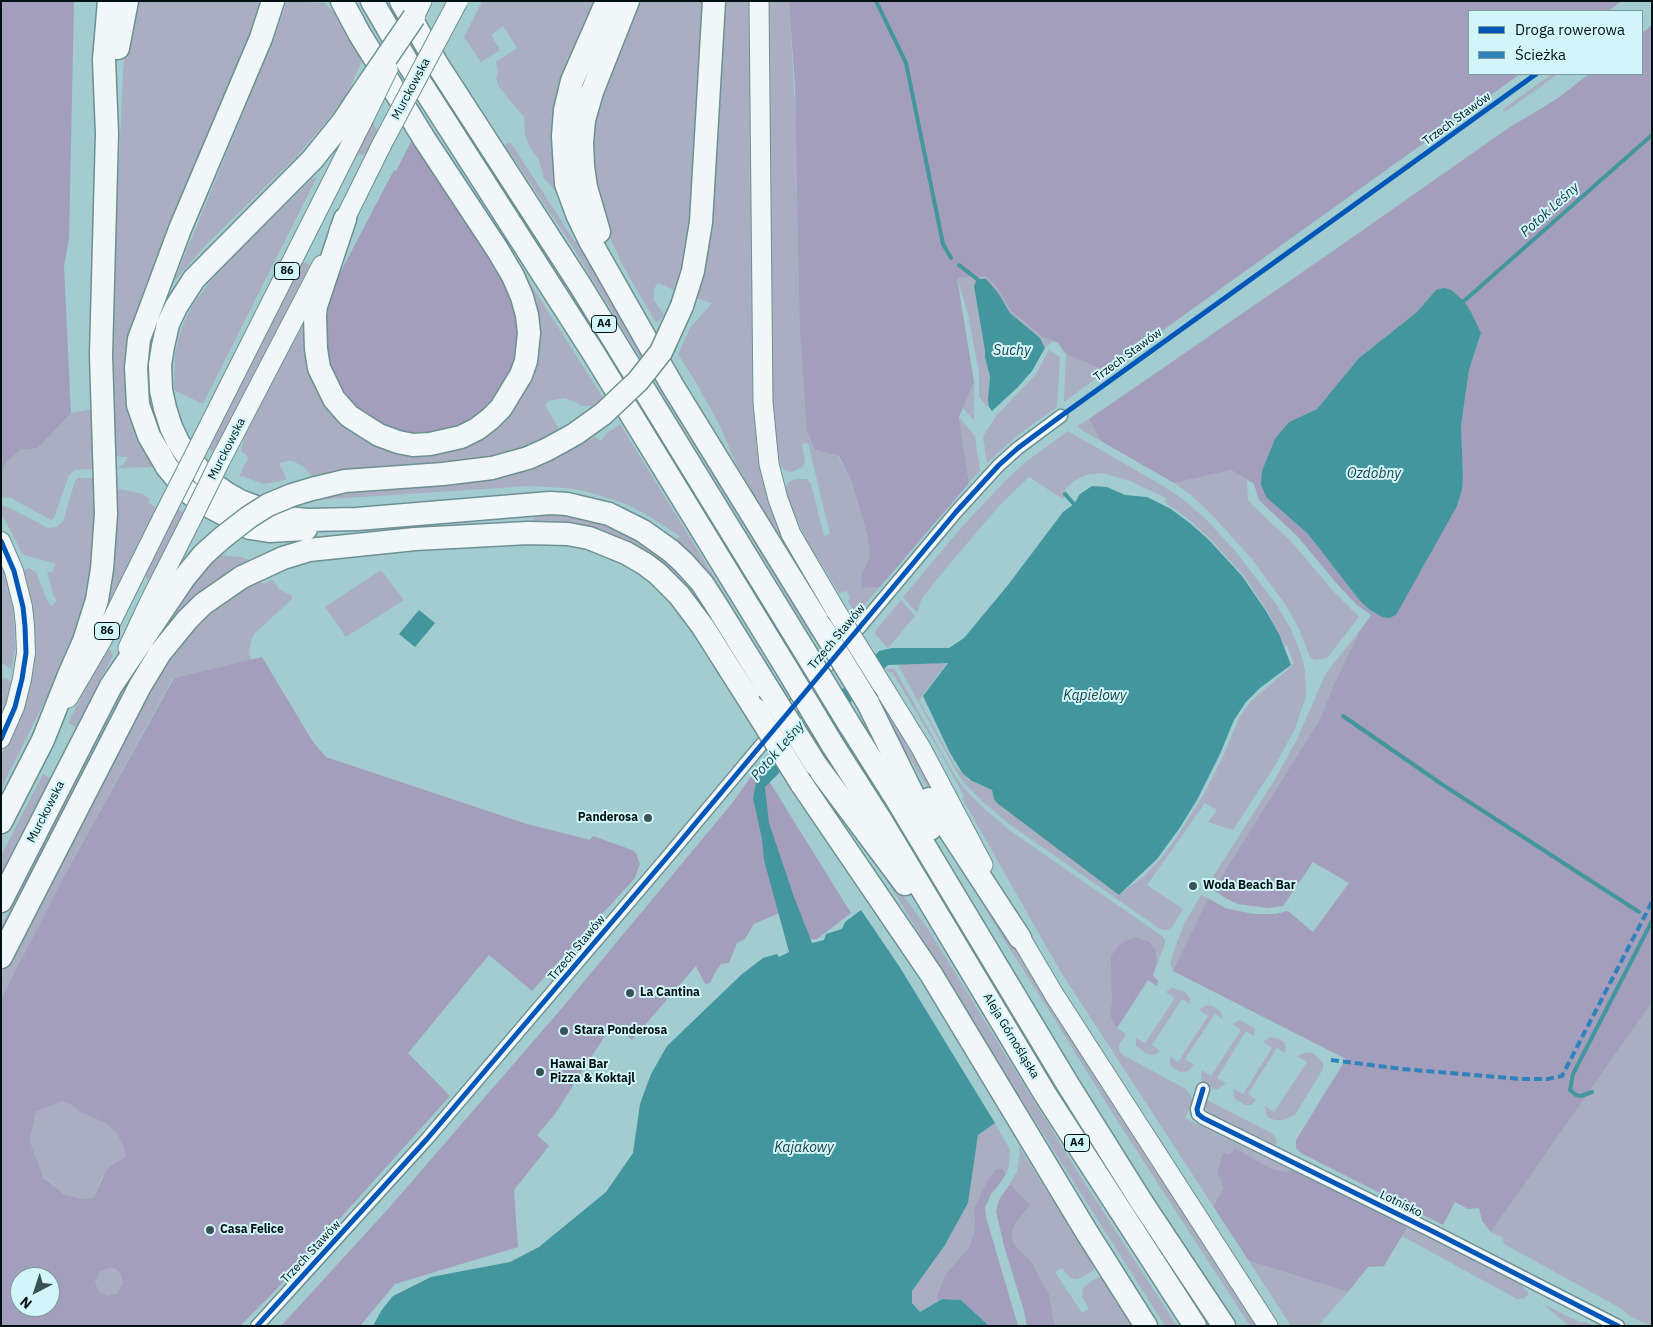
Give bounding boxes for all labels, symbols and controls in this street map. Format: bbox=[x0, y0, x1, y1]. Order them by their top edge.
legend bbox=[1468, 10, 1643, 75]
text: Droga rowerowa bbox=[1515, 20, 1625, 39]
text: Ścieżka bbox=[1515, 45, 1566, 64]
street label: Murckowska bbox=[389, 56, 433, 122]
street label: Trzech Stawów bbox=[1420, 89, 1494, 149]
water label: Potok Leśny bbox=[1517, 179, 1583, 241]
road number: 86 bbox=[274, 262, 300, 280]
road number: A4 bbox=[592, 316, 616, 332]
street label: Trzech Stawów bbox=[1091, 325, 1165, 385]
water label: Suchy bbox=[993, 343, 1031, 359]
street label: Murckowska bbox=[205, 416, 249, 482]
water label: Ozdobny bbox=[1347, 466, 1401, 482]
street label: Trzech Stawów bbox=[805, 601, 869, 673]
road number: 86 bbox=[94, 622, 120, 640]
water label: Kąpielowy bbox=[1063, 688, 1127, 704]
water label: Potok Leśny bbox=[748, 718, 808, 784]
street label: Murckowska bbox=[24, 779, 68, 845]
place label: Panderosa bbox=[578, 811, 638, 825]
marker: Panderosa bbox=[642, 812, 654, 824]
place label: Woda Beach Bar bbox=[1203, 879, 1296, 893]
marker: Woda Beach Bar bbox=[1187, 880, 1199, 892]
street label: Trzech Stawów bbox=[545, 912, 609, 984]
place label: La Cantina bbox=[640, 986, 700, 1000]
marker: La Cantina bbox=[624, 987, 636, 999]
street label: Aleja Górnośląska bbox=[980, 991, 1042, 1081]
place label: Stara Ponderosa bbox=[574, 1024, 667, 1038]
marker: Stara Ponderosa bbox=[558, 1025, 570, 1037]
place label: Hawai Bar Pizza & Koktajl bbox=[550, 1058, 635, 1086]
marker: Hawai Bar Pizza & Koktajl bbox=[534, 1066, 546, 1078]
road number: A4 bbox=[1064, 1134, 1090, 1152]
water label: Kajakowy bbox=[774, 1140, 834, 1156]
street label: Lotnisko bbox=[1377, 1188, 1425, 1220]
street label: Trzech Stawów bbox=[278, 1217, 344, 1287]
place label: Casa Felice bbox=[220, 1223, 284, 1237]
marker: Casa Felice bbox=[204, 1224, 216, 1236]
north arrow bbox=[10, 1267, 60, 1317]
text: N bbox=[16, 1293, 36, 1313]

